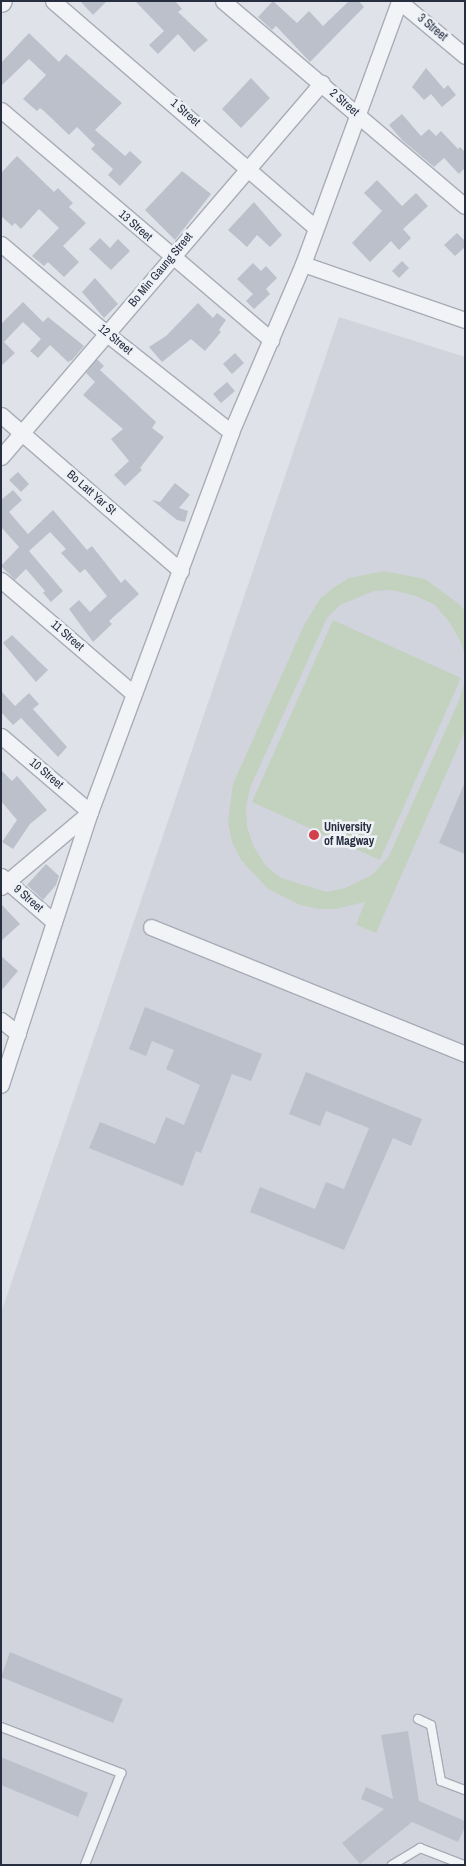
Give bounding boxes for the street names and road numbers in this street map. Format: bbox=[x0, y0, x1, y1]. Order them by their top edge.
street label: 3 Street bbox=[414, 11, 450, 45]
street label: 2 Street bbox=[326, 86, 362, 120]
street label: 1 Street bbox=[167, 96, 203, 130]
street label: 13 Street bbox=[115, 207, 155, 245]
street label: Bo Min Gaung Street bbox=[126, 230, 196, 310]
street label: 12 Street bbox=[95, 322, 135, 358]
street label: Bo Latt Yar St bbox=[63, 468, 119, 518]
street label: 11 Street bbox=[47, 618, 87, 654]
street label: 10 Street bbox=[26, 756, 66, 792]
street label: 9 Street bbox=[10, 882, 46, 916]

